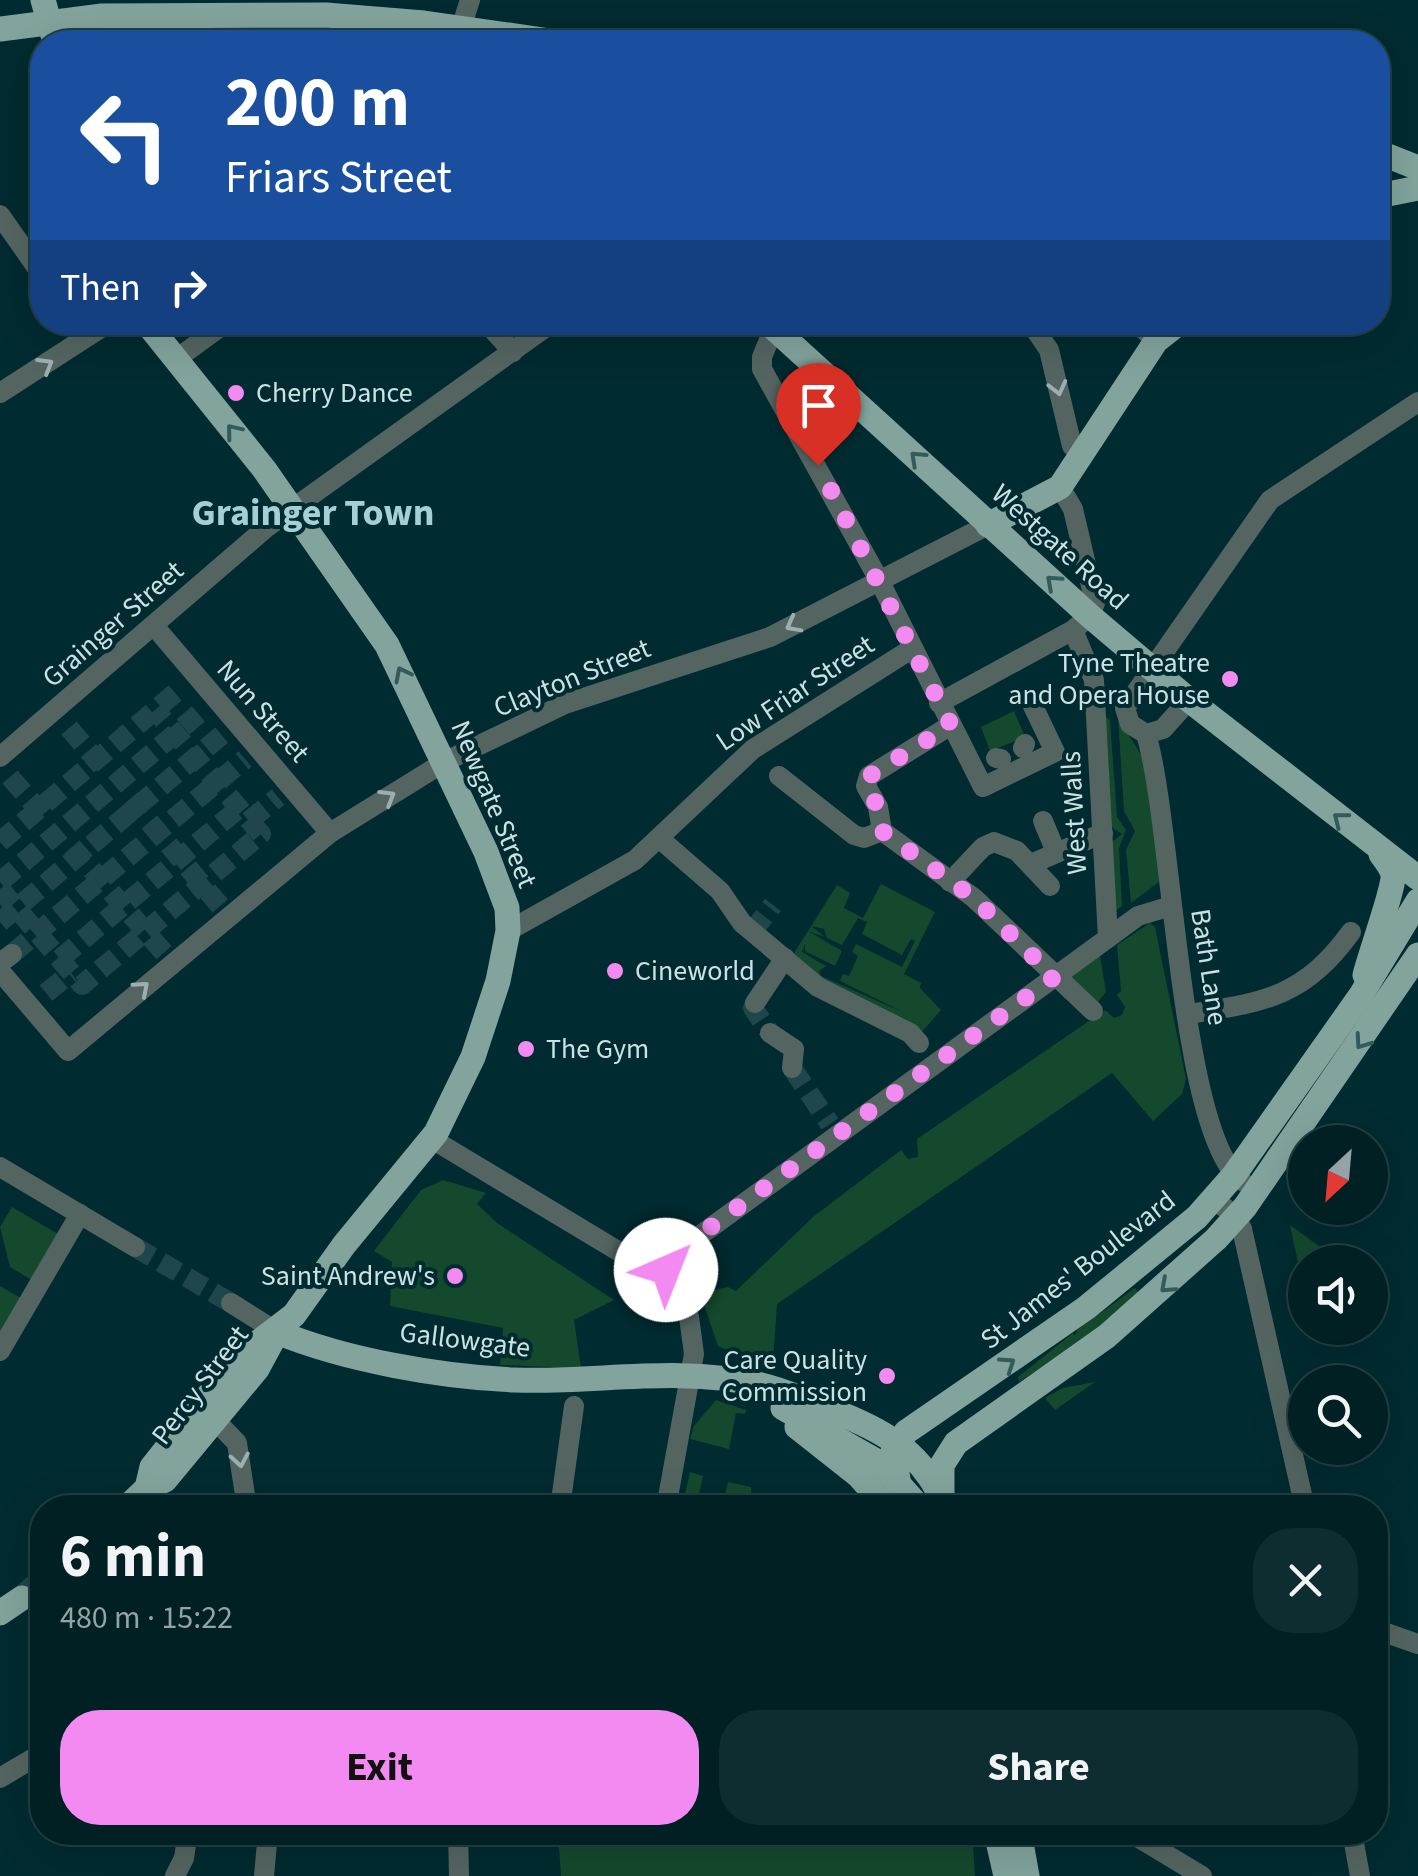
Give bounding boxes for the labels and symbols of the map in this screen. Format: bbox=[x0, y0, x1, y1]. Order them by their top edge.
one-way arrow bbox=[35, 358, 53, 377]
pin bbox=[776, 363, 861, 466]
place label: Cherry Dance bbox=[256, 373, 413, 413]
one-way arrow bbox=[1046, 379, 1067, 396]
marker: Cherry Dance bbox=[225, 382, 247, 404]
one-way arrow bbox=[227, 424, 244, 442]
one-way arrow bbox=[910, 452, 929, 470]
street label: Westgate Road bbox=[983, 474, 1137, 620]
district label: Grainger Town bbox=[192, 486, 434, 540]
street label: Grainger Street bbox=[34, 551, 193, 697]
one-way arrow bbox=[1046, 576, 1065, 594]
one-way arrow bbox=[785, 613, 803, 632]
street label: Low Friar Street bbox=[708, 625, 883, 761]
street label: Clayton Street bbox=[488, 628, 657, 728]
place label: Tyne Theatre and Opera House bbox=[1008, 643, 1210, 715]
street label: Nun Street bbox=[207, 651, 319, 771]
one-way arrow bbox=[395, 667, 414, 685]
marker: Tyne Theatre and Opera House bbox=[1219, 668, 1241, 690]
street label: Newgate Street bbox=[441, 714, 547, 894]
street label: West Walls bbox=[1051, 750, 1097, 876]
one-way arrow bbox=[377, 790, 395, 809]
one-way arrow bbox=[1333, 813, 1351, 831]
street label: Bath Lane bbox=[1180, 906, 1238, 1028]
place label: Cineworld bbox=[635, 951, 755, 991]
marker: Cineworld bbox=[604, 960, 626, 982]
one-way arrow bbox=[131, 982, 149, 1000]
place label: The Gym bbox=[546, 1029, 649, 1069]
one-way arrow bbox=[1356, 1031, 1374, 1049]
marker: The Gym bbox=[515, 1038, 537, 1060]
north arrow bbox=[1288, 1125, 1388, 1225]
street label: St James' Boulevard bbox=[972, 1181, 1184, 1359]
position arrow bbox=[614, 1218, 718, 1322]
place label: Saint Andrew's bbox=[261, 1256, 435, 1296]
marker: Saint Andrew's bbox=[444, 1265, 466, 1287]
one-way arrow bbox=[1160, 1274, 1179, 1292]
street label: Gallowgate bbox=[397, 1312, 533, 1368]
street label: Percy Street bbox=[142, 1317, 259, 1453]
place label: Care Quality Commission bbox=[722, 1340, 867, 1412]
one-way arrow bbox=[996, 1358, 1015, 1376]
marker: Care Quality Commission bbox=[876, 1365, 898, 1387]
one-way arrow bbox=[229, 1452, 250, 1468]

